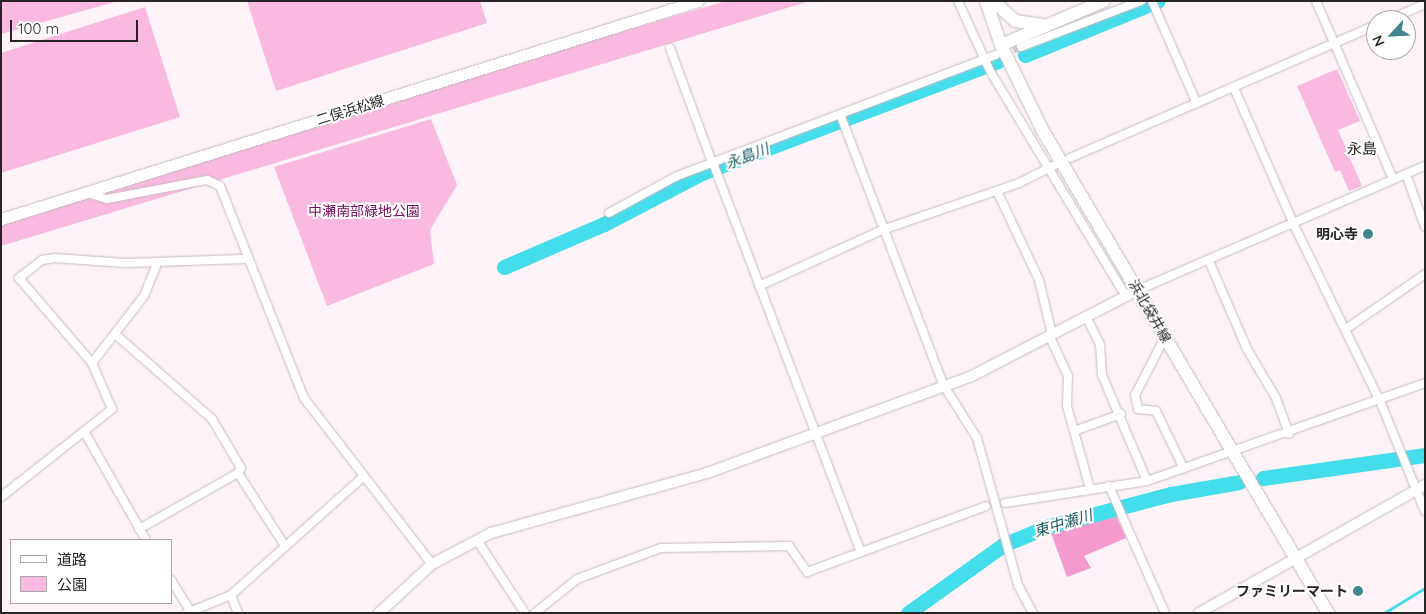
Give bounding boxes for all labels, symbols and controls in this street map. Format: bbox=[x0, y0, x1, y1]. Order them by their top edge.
scale bar bbox=[12, 10, 140, 42]
north arrow bbox=[1366, 10, 1416, 60]
text: 100 m bbox=[18, 19, 59, 38]
text: N bbox=[1368, 32, 1389, 49]
street label: 二俣浜松線 bbox=[314, 92, 386, 128]
water label: 永島川 bbox=[723, 140, 771, 172]
district label: 永島 bbox=[1347, 140, 1377, 158]
park label: 中瀬南部緑地公園 bbox=[308, 203, 420, 219]
place label: 明心寺 bbox=[1316, 226, 1358, 242]
marker: 明心寺 bbox=[1362, 228, 1374, 240]
street label: 浜北袋井線 bbox=[1125, 276, 1175, 346]
water label: 東中瀬川 bbox=[1032, 506, 1094, 540]
legend bbox=[10, 539, 172, 604]
text: 道路 bbox=[57, 550, 87, 569]
text: 公園 bbox=[57, 575, 87, 594]
place label: ファミリーマート bbox=[1236, 583, 1348, 599]
marker: ファミリーマート bbox=[1352, 585, 1364, 597]

